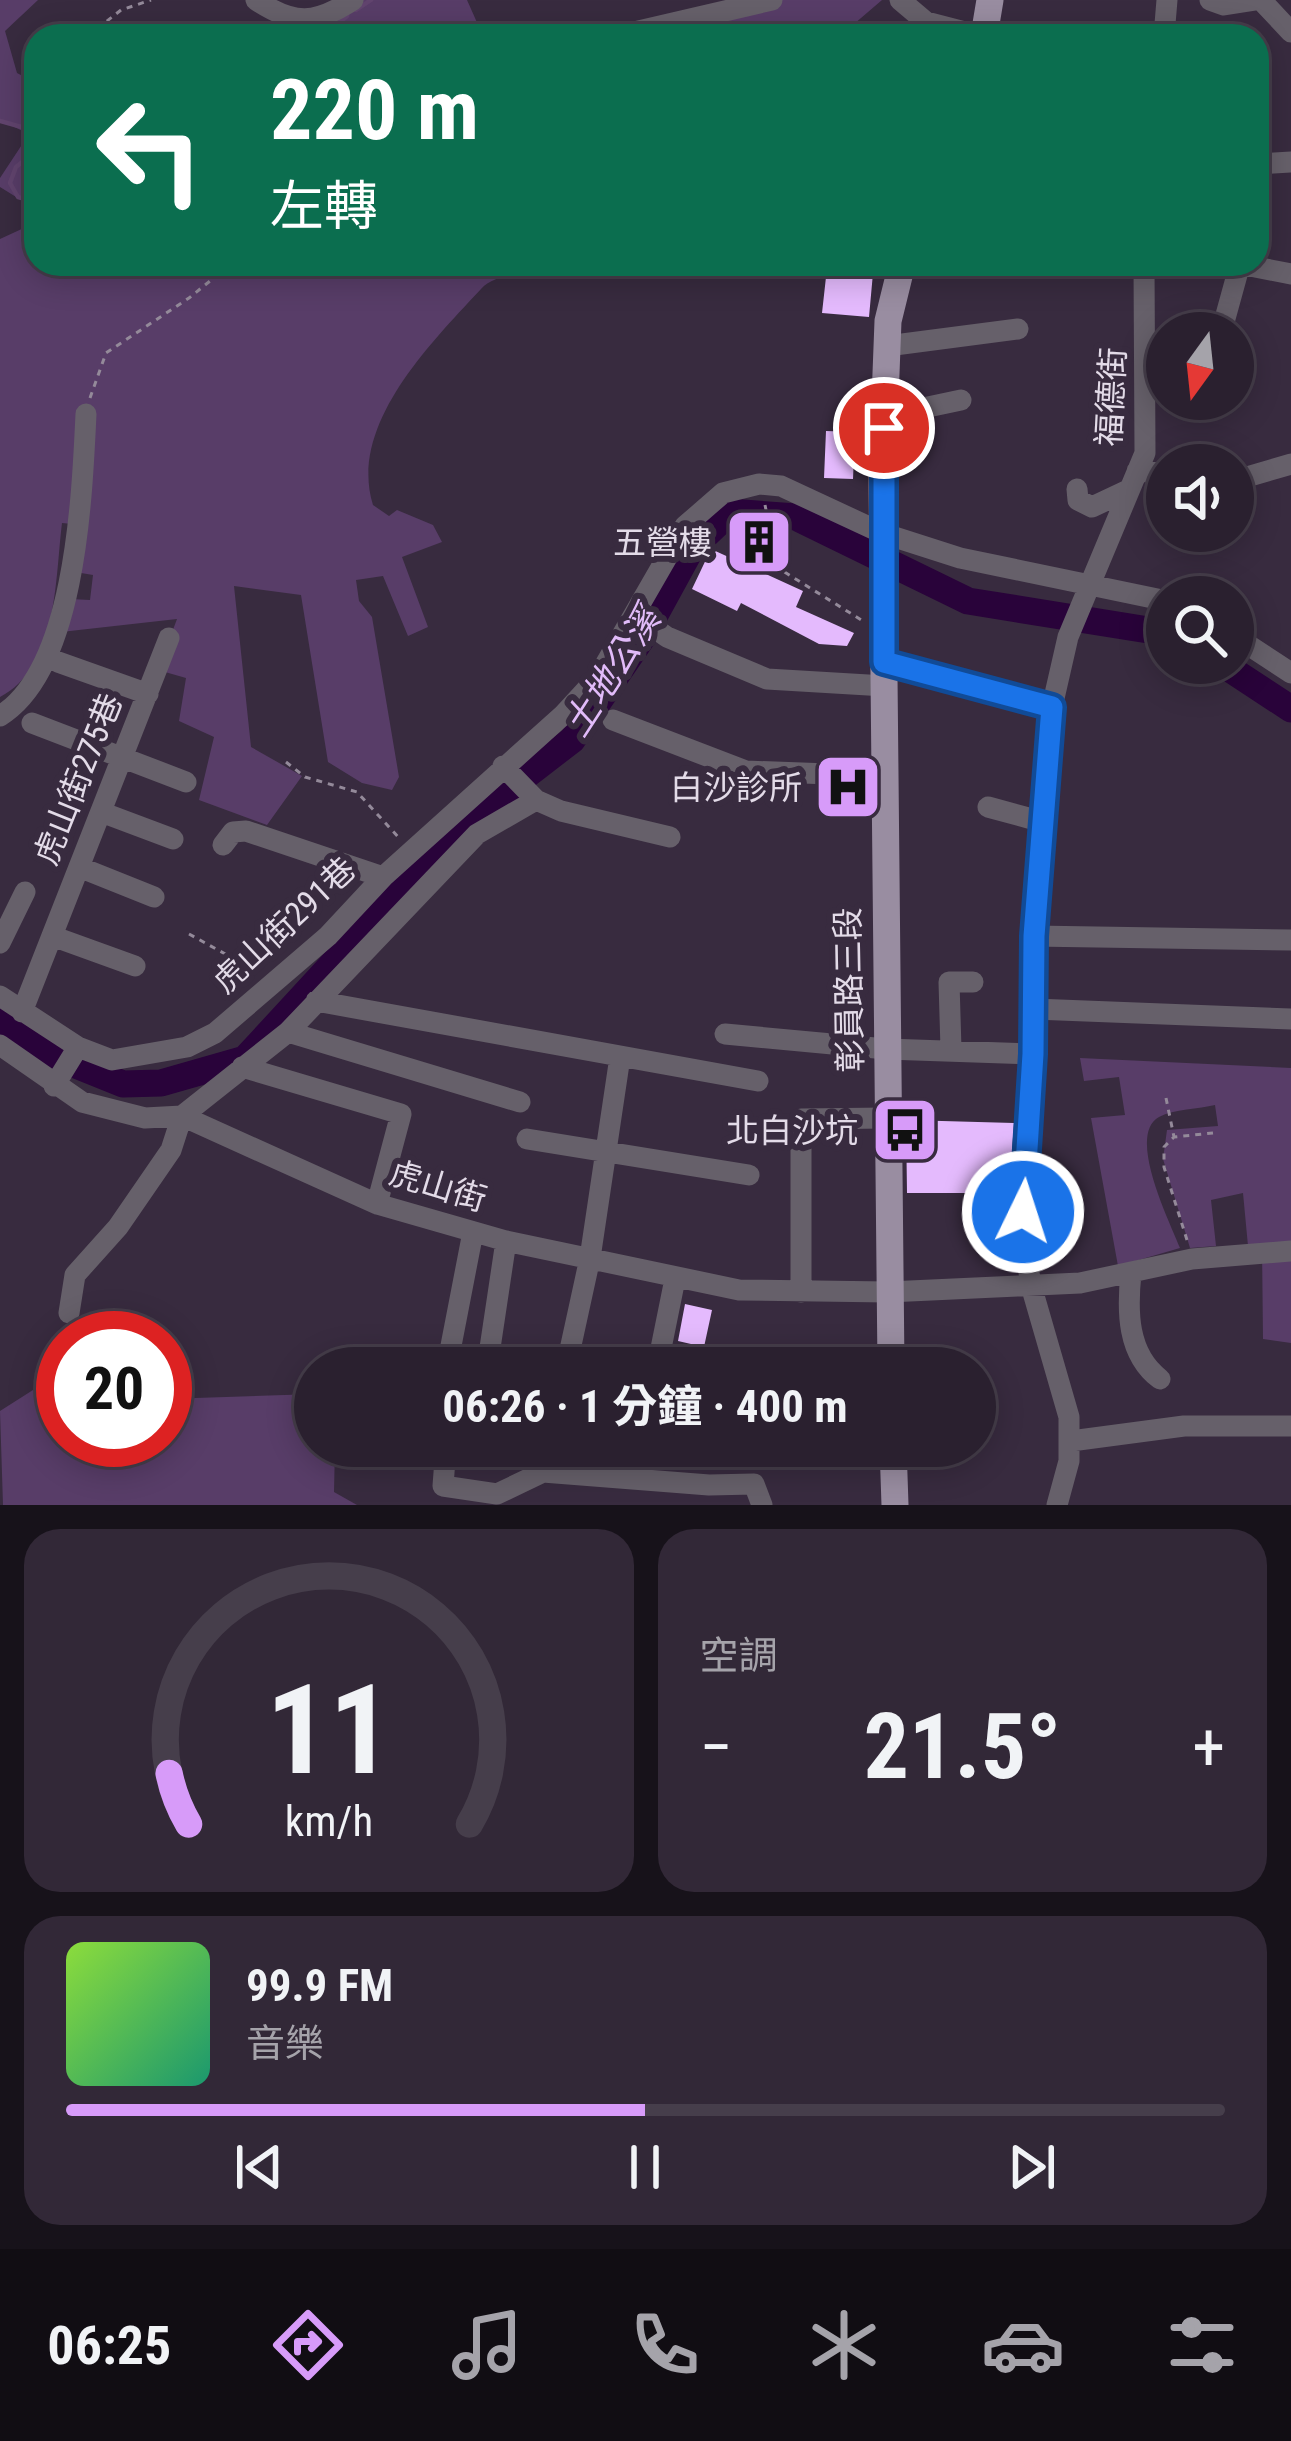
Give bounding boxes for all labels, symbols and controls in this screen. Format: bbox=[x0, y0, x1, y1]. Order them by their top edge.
text: 220 m bbox=[270, 61, 479, 160]
icon: left bbox=[72, 72, 228, 228]
text: 左轉 bbox=[270, 175, 378, 238]
north arrow bbox=[1146, 312, 1254, 420]
map controls bbox=[1146, 312, 1254, 684]
street label: 福德街 bbox=[1089, 347, 1133, 447]
pin bbox=[833, 377, 935, 479]
icon: arrive bbox=[851, 395, 917, 461]
button: sound bbox=[1146, 444, 1254, 552]
building icon: 五營樓 bbox=[724, 507, 794, 577]
place label: 五營樓 bbox=[613, 523, 712, 562]
button: search bbox=[1146, 576, 1254, 684]
water label: 土地公溪 bbox=[555, 596, 672, 744]
street label: 虎山街275巷 bbox=[26, 688, 130, 870]
hospital icon: 白沙診所 bbox=[813, 752, 883, 822]
place label: 白沙診所 bbox=[670, 768, 802, 807]
street label: 虎山街291巷 bbox=[205, 849, 363, 1001]
street label: 彰員路三段 bbox=[828, 907, 870, 1073]
bus stop icon: 北白沙坑 bbox=[870, 1095, 940, 1165]
place label: 北白沙坑 bbox=[726, 1111, 858, 1150]
position arrow bbox=[960, 1149, 1086, 1275]
street label: 虎山街 bbox=[385, 1153, 491, 1219]
speed limit sign: 20 bbox=[36, 1311, 192, 1467]
text: 06:26 · 1 分鐘 · 400 m bbox=[442, 1380, 848, 1433]
text: 空調 bbox=[700, 1633, 778, 1679]
text: 11 bbox=[266, 1657, 392, 1803]
text: 21.5° bbox=[864, 1695, 1061, 1800]
text: − bbox=[700, 1709, 733, 1786]
text: + bbox=[1192, 1709, 1225, 1786]
text: km/h bbox=[285, 1795, 373, 1845]
text: 99.9 FM bbox=[246, 1959, 393, 2012]
text: 音樂 bbox=[246, 2021, 324, 2067]
icon: previous bbox=[226, 2134, 292, 2200]
icon: pause bbox=[612, 2134, 678, 2200]
icon: next bbox=[999, 2134, 1065, 2200]
icon: directions bbox=[266, 2303, 350, 2387]
icon: music bbox=[445, 2303, 529, 2387]
icon: phone bbox=[623, 2303, 707, 2387]
icon: climate bbox=[802, 2303, 886, 2387]
icon: car bbox=[981, 2303, 1065, 2387]
icon: filters bbox=[1160, 2303, 1244, 2387]
text: 06:25 bbox=[47, 2314, 171, 2377]

